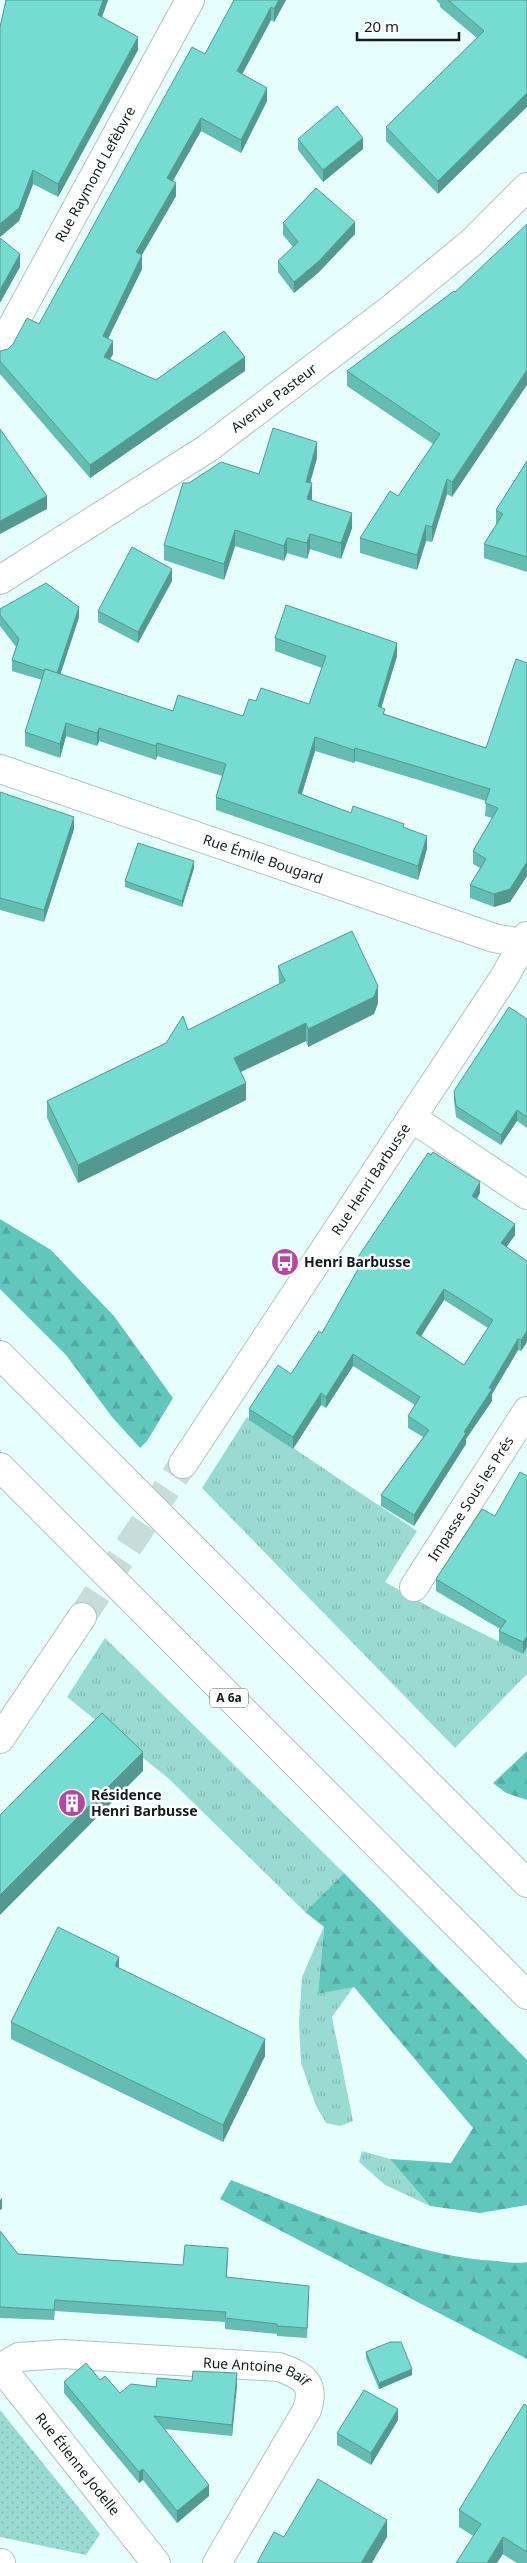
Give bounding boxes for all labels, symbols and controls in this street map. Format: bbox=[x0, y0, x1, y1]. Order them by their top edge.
scale bar bbox=[357, 10, 460, 42]
text: 20 m bbox=[364, 16, 399, 36]
street label: Rue Raymond Lefèbvre bbox=[50, 103, 139, 245]
street label: Avenue Pasteur bbox=[227, 359, 321, 436]
street label: Rue Émile Bougard bbox=[201, 829, 326, 888]
street label: Rue Henri Barbusse bbox=[327, 1119, 414, 1239]
bus stop icon: Henri Barbusse bbox=[270, 1247, 300, 1277]
place label: Henri Barbusse bbox=[304, 1252, 411, 1271]
street label: Impasse Sous les Prés bbox=[423, 1432, 518, 1565]
road number: A 6a bbox=[210, 1689, 248, 1708]
place label: Résidence Henri Barbusse bbox=[91, 1785, 198, 1820]
building icon: Résidence Henri Barbusse bbox=[57, 1788, 87, 1818]
street label: Rue Antoine Baïf bbox=[202, 2352, 316, 2390]
street label: Rue Étienne Jodelle bbox=[31, 2408, 125, 2519]

